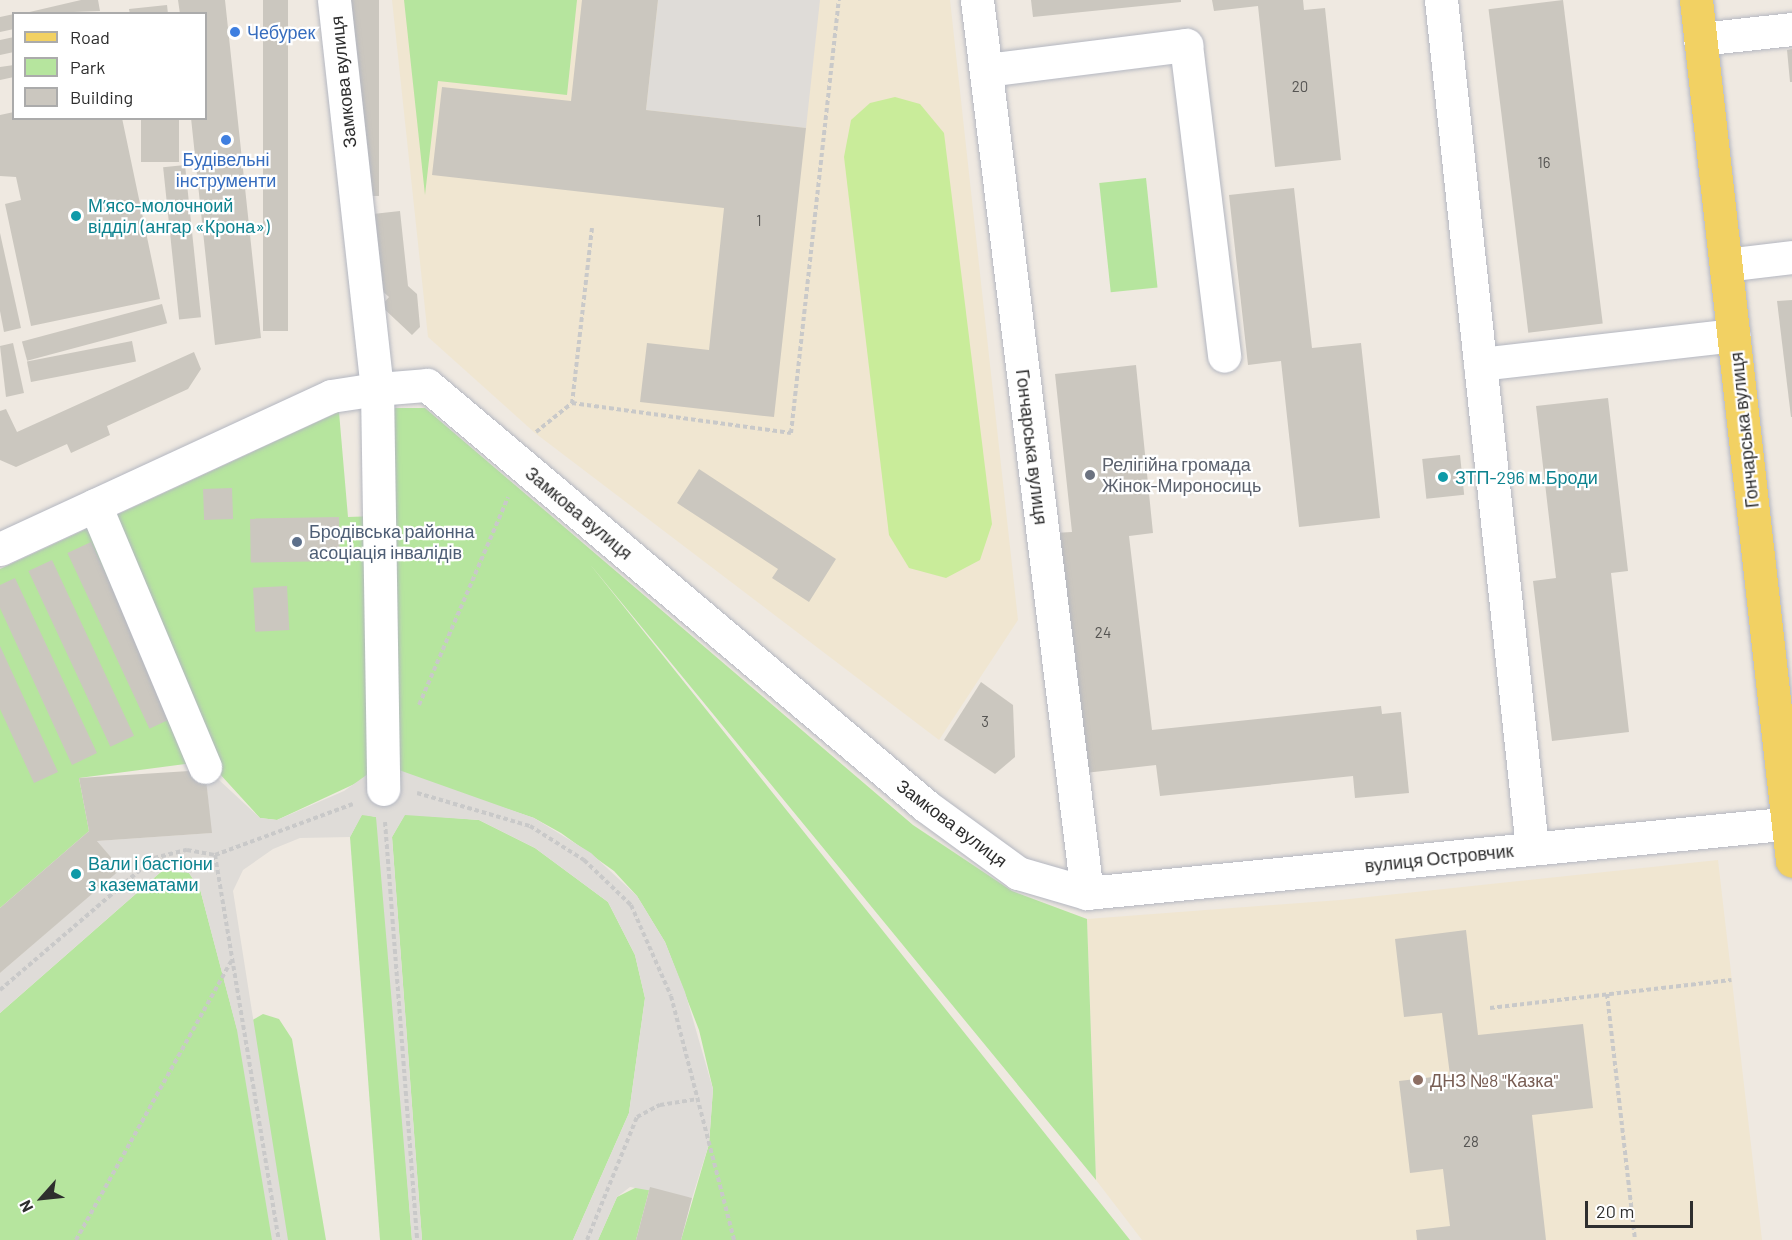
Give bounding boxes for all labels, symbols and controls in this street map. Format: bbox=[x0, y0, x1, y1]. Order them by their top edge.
legend bbox=[12, 12, 207, 120]
street label: Замкова вулиця bbox=[325, 15, 361, 149]
place label: Чебурек bbox=[247, 21, 315, 43]
marker: Чебурек bbox=[228, 25, 242, 39]
text: Road bbox=[70, 26, 110, 48]
text: Park bbox=[70, 56, 105, 78]
house number: 20 bbox=[1292, 78, 1308, 96]
text: Building bbox=[70, 86, 133, 108]
marker: Будівельні інструменти bbox=[219, 133, 233, 147]
place label: Будівельні інструменти bbox=[176, 149, 276, 192]
house number: 16 bbox=[1538, 154, 1550, 172]
place label: М’ясо-молочноий відділ (ангар «Крона») bbox=[88, 195, 270, 238]
marker: М’ясо-молочноий відділ (ангар «Крона») bbox=[69, 209, 83, 223]
house number: 1 bbox=[756, 212, 762, 230]
street label: Гончарська вулиця bbox=[1725, 351, 1763, 509]
street label: Гончарська вулиця bbox=[1012, 368, 1052, 526]
place label: Релігійна громада Жінок-Мироносиць bbox=[1102, 454, 1261, 496]
street label: Замкова вулиця bbox=[521, 462, 637, 564]
place label: ЗТП-296 м.Броди bbox=[1455, 466, 1598, 488]
marker: Релігійна громада Жінок-Мироносиць bbox=[1083, 468, 1097, 482]
marker: ЗТП-296 м.Броди bbox=[1436, 470, 1450, 484]
place label: Бродівська районна асоціація інвалідів bbox=[309, 521, 475, 564]
marker: Бродівська районна асоціація інвалідів bbox=[290, 535, 304, 549]
house number: 24 bbox=[1095, 624, 1111, 642]
house number: 3 bbox=[981, 713, 989, 731]
street label: Замкова вулиця bbox=[893, 774, 1011, 872]
street label: вулиця Островчик bbox=[1364, 839, 1514, 877]
place label: Вали і бастіони з казематами bbox=[88, 853, 213, 896]
marker: Вали і бастіони з казематами bbox=[69, 867, 83, 881]
place label: ДНЗ №8 "Казка" bbox=[1430, 1069, 1558, 1091]
marker: ДНЗ №8 "Казка" bbox=[1411, 1073, 1425, 1087]
house number: 28 bbox=[1463, 1133, 1479, 1151]
north arrow bbox=[12, 1168, 72, 1228]
scale bar bbox=[1588, 1189, 1696, 1227]
text: N bbox=[15, 1197, 36, 1215]
text: 20 m bbox=[1596, 1200, 1634, 1222]

